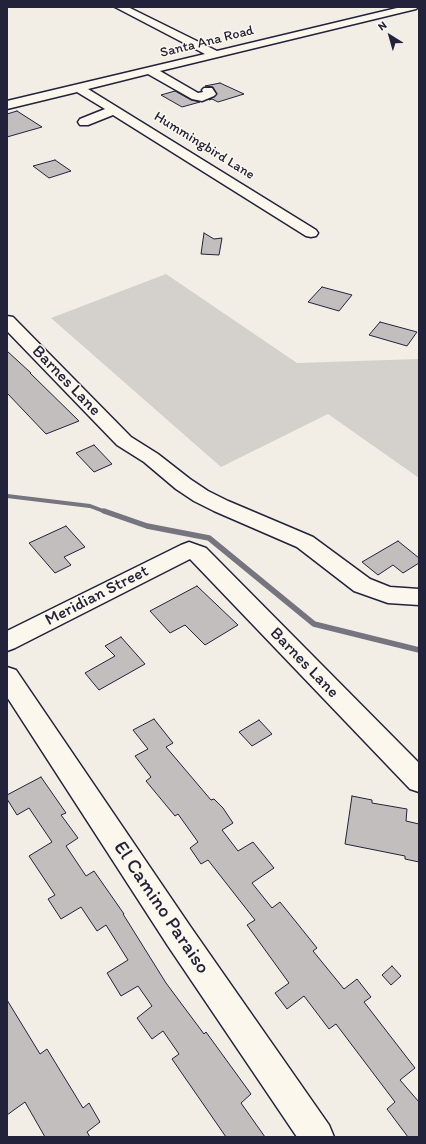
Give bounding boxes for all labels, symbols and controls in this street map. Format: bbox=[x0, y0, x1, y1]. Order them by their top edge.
north arrow bbox=[370, 16, 410, 56]
text: N bbox=[376, 19, 389, 33]
street label: Santa Ana Road bbox=[158, 22, 256, 62]
street label: Hummingbird Lane bbox=[151, 108, 257, 184]
street label: Barnes Lane bbox=[27, 341, 105, 421]
street label: Meridian Street bbox=[42, 561, 152, 631]
street label: Barnes Lane bbox=[265, 623, 343, 703]
street label: El Camino Paraiso bbox=[108, 837, 214, 979]

